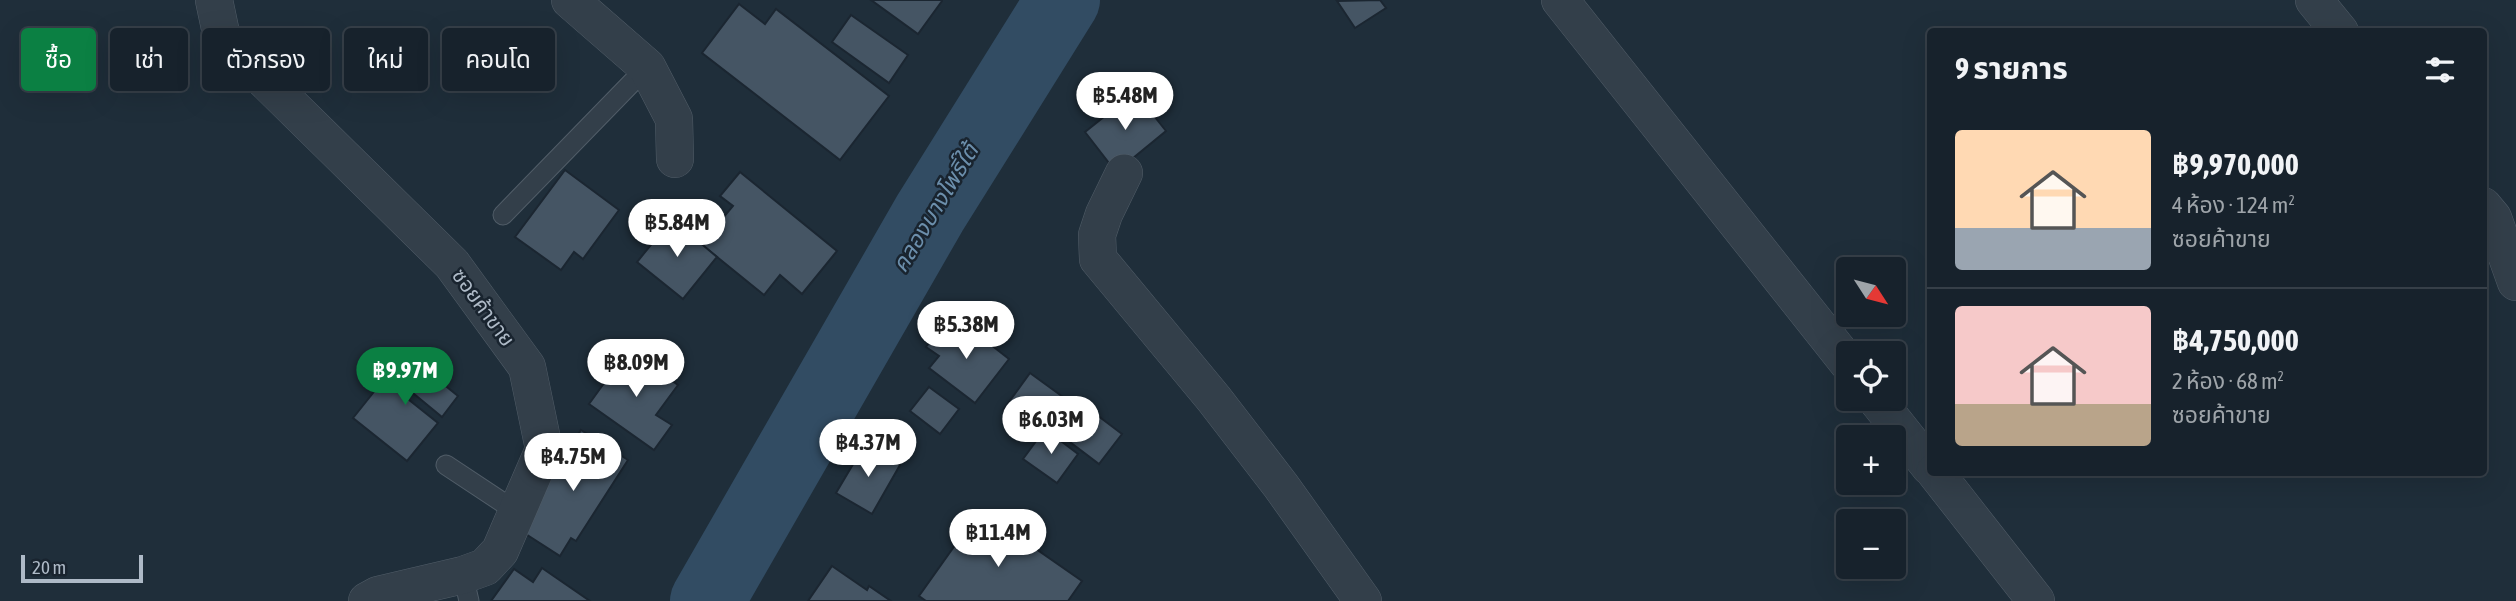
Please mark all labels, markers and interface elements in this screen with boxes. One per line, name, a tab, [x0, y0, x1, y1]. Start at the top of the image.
chip: ซื้อ	[21, 28, 96, 91]
chip: เช่า	[110, 28, 188, 91]
chip: ตัวกรอง	[202, 28, 330, 91]
chip: ใหม่	[344, 28, 428, 91]
chip: คอนโด	[442, 28, 555, 91]
text: 9 รายการ	[1955, 51, 2068, 85]
icon: filters	[2421, 51, 2459, 89]
pin: ฿5.48M	[1068, 72, 1182, 132]
text: ฿5.48M	[1092, 82, 1158, 108]
water label: คลองบางโพธิ์ใต้	[886, 137, 985, 277]
text: ฿9,970,000	[2172, 147, 2299, 181]
icon: home	[2011, 158, 2095, 242]
text: 4 ห้อง · 124 m²	[2172, 192, 2295, 218]
pin: ฿5.84M	[620, 200, 734, 259]
text: ฿5.84M	[644, 209, 710, 235]
text: ซอยค้าขาย	[2172, 226, 2271, 252]
north arrow	[1836, 257, 1906, 327]
map controls	[1836, 257, 1906, 579]
street label: ซอยค้าขาย	[448, 263, 520, 351]
pin: ฿5.38M	[909, 302, 1023, 361]
text: ฿5.38M	[933, 311, 999, 337]
text: ฿4,750,000	[2172, 323, 2299, 357]
icon: home	[2011, 334, 2095, 418]
pin: ฿8.09M	[579, 340, 693, 399]
button: locate	[1836, 341, 1906, 411]
pin: ฿9.97M	[348, 348, 462, 407]
text: ฿8.09M	[603, 349, 669, 375]
text: ฿9.97M	[372, 357, 438, 383]
text: 2 ห้อง · 68 m²	[2172, 368, 2284, 394]
pin: ฿6.03M	[994, 396, 1108, 456]
text: ซอยค้าขาย	[2172, 402, 2271, 428]
text: ฿6.03M	[1018, 406, 1084, 432]
pin: ฿4.37M	[811, 420, 925, 479]
button: +	[1836, 425, 1906, 495]
text: ฿4.37M	[835, 429, 901, 455]
pin: ฿4.75M	[516, 434, 630, 493]
text: ฿4.75M	[540, 443, 606, 469]
button: −	[1836, 509, 1906, 579]
pin: ฿11.4M	[941, 510, 1055, 569]
text: ฿11.4M	[965, 519, 1031, 545]
scale bar	[21, 552, 144, 584]
text: 20 m	[32, 556, 66, 578]

